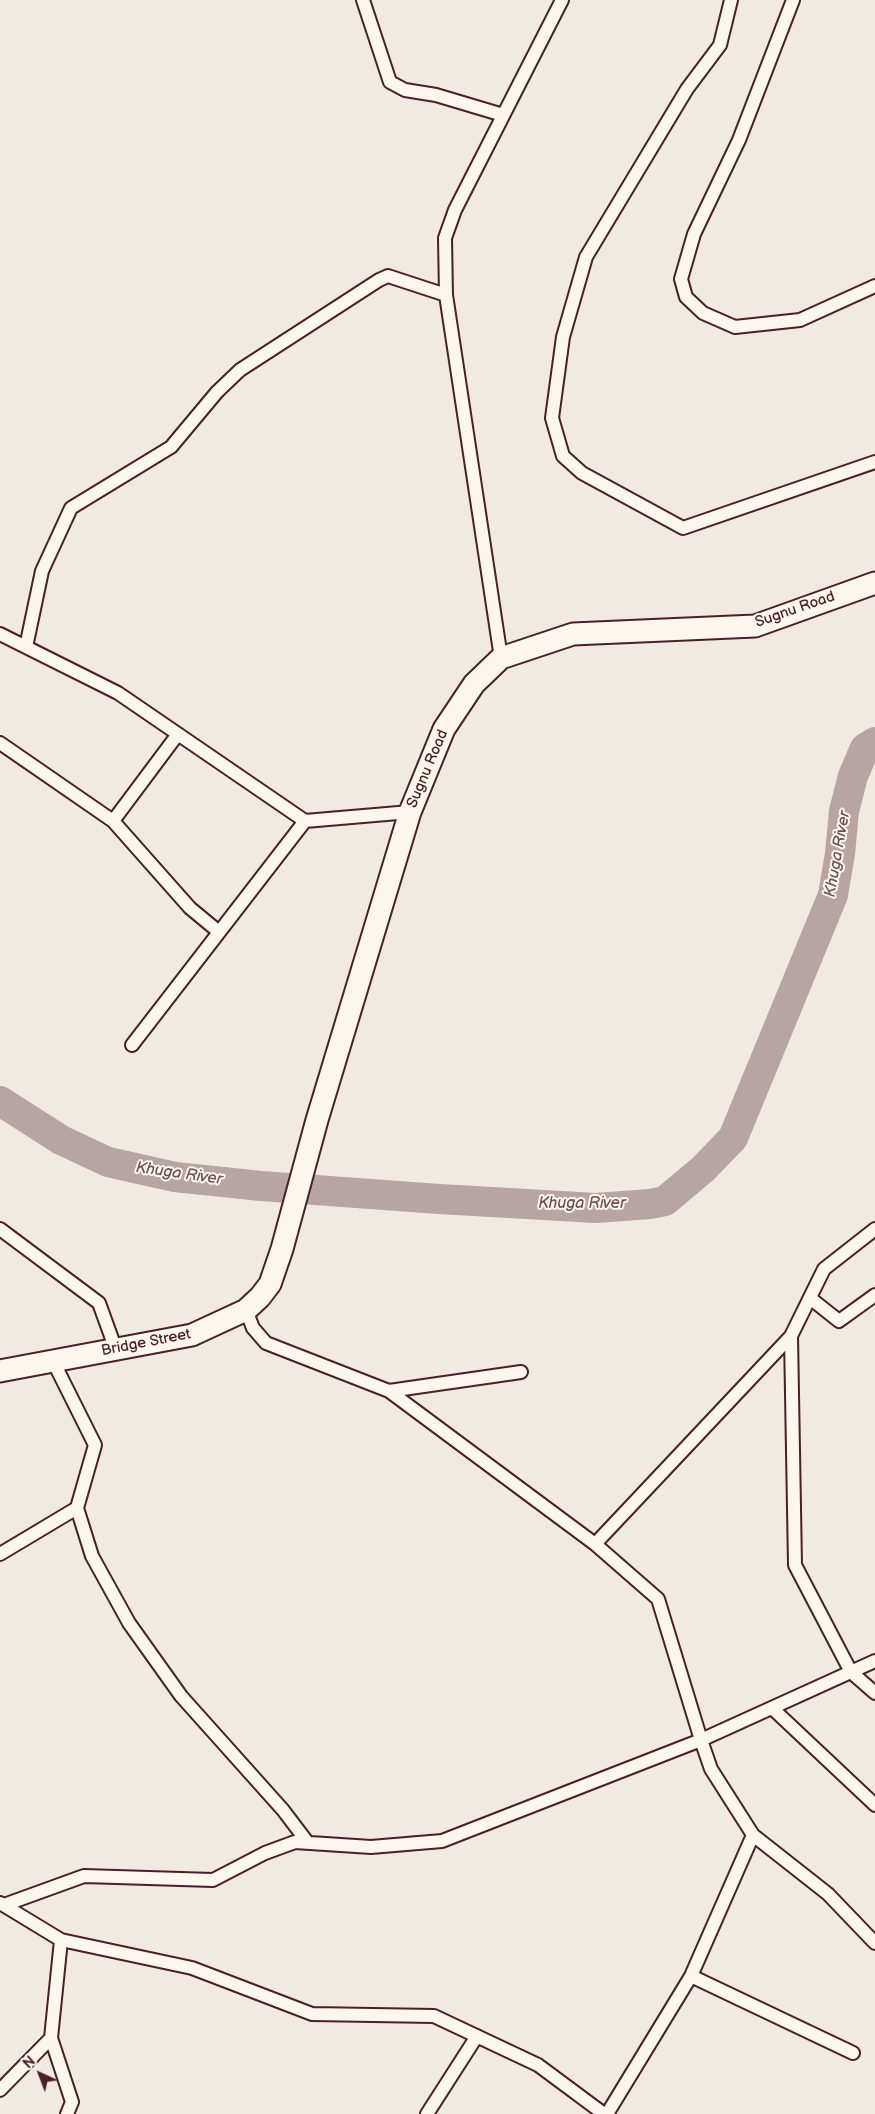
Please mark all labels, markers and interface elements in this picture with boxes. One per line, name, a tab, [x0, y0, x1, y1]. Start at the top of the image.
street label: Sugnu Road	[753, 588, 837, 632]
street label: Sugnu Road	[403, 727, 453, 811]
water label: Khuga River	[821, 809, 855, 899]
water label: Khuga River	[134, 1158, 224, 1190]
water label: Khuga River	[538, 1194, 626, 1214]
street label: Bridge Street	[100, 1326, 192, 1360]
north arrow	[15, 2049, 65, 2099]
text: N	[20, 2053, 39, 2072]

